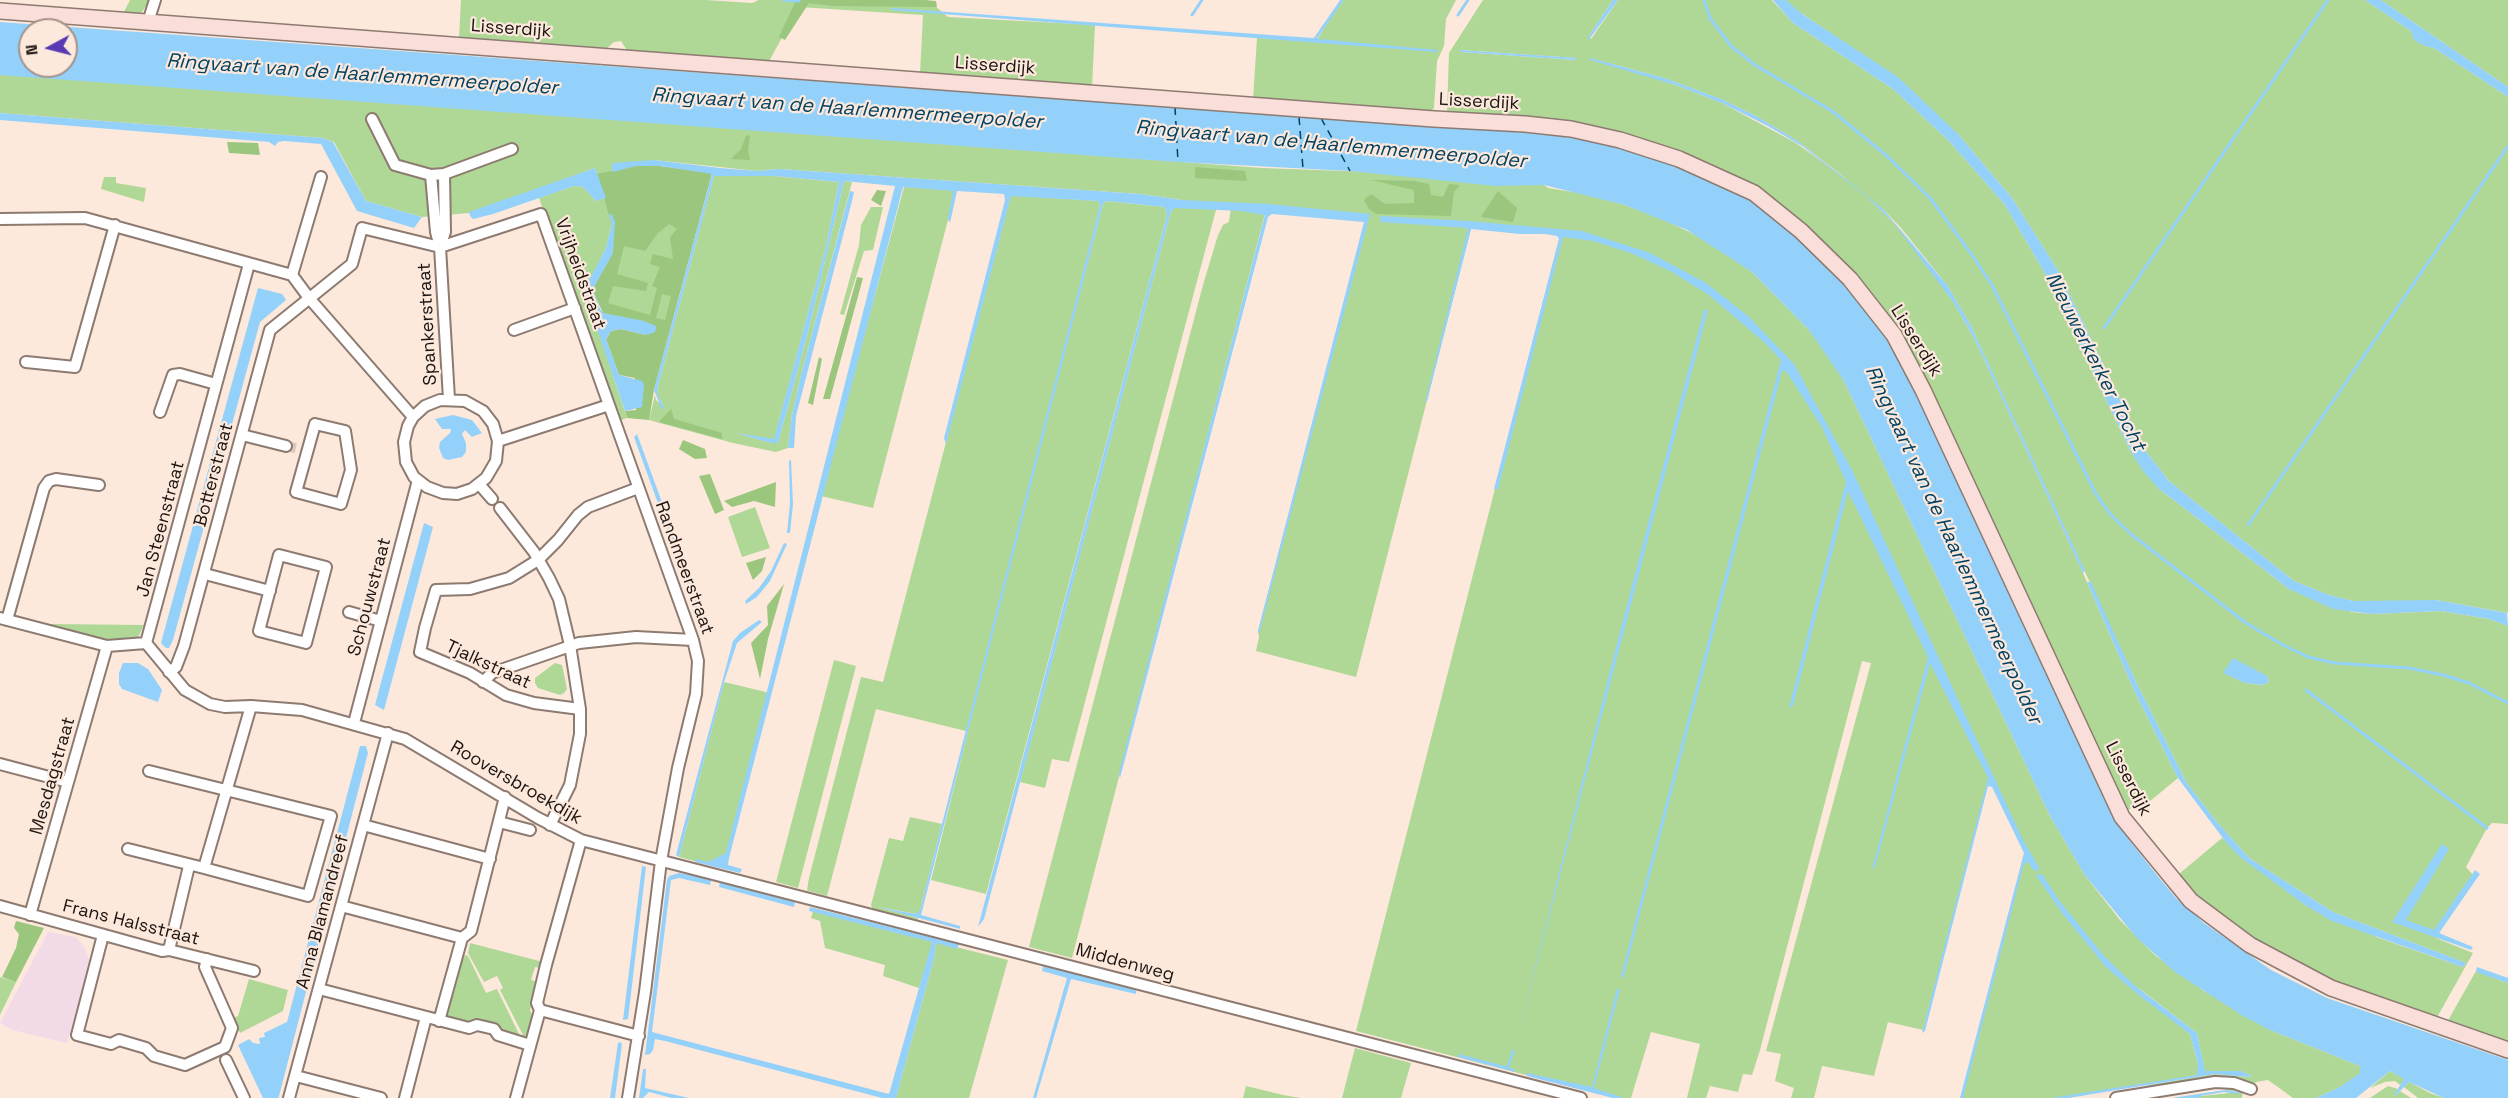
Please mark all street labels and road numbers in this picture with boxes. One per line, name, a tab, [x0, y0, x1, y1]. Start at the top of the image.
street label: Lisserdijk	[470, 15, 552, 43]
street label: Lisserdijk	[954, 52, 1036, 80]
street label: Lisserdijk	[1438, 89, 1520, 115]
street label: Vrijheidstraat	[550, 215, 610, 333]
street label: Spankerstraat	[414, 262, 442, 386]
street label: Lisserdijk	[1886, 301, 1946, 381]
street label: Botterstraat	[190, 421, 238, 529]
street label: Jan Steenstraat	[132, 459, 190, 599]
street label: Randmeerstraat	[650, 498, 718, 638]
street label: Schouwstraat	[344, 535, 396, 659]
street label: Tjalkstraat	[442, 636, 534, 694]
street label: Mesdagstraat	[26, 715, 80, 837]
street label: Rooversbroekdijk	[446, 737, 586, 829]
street label: Lisserdijk	[2100, 738, 2156, 820]
street label: Anna Blamandreef	[292, 832, 354, 992]
street label: Frans Halsstraat	[60, 896, 202, 950]
street label: Middenweg	[1073, 939, 1177, 987]

